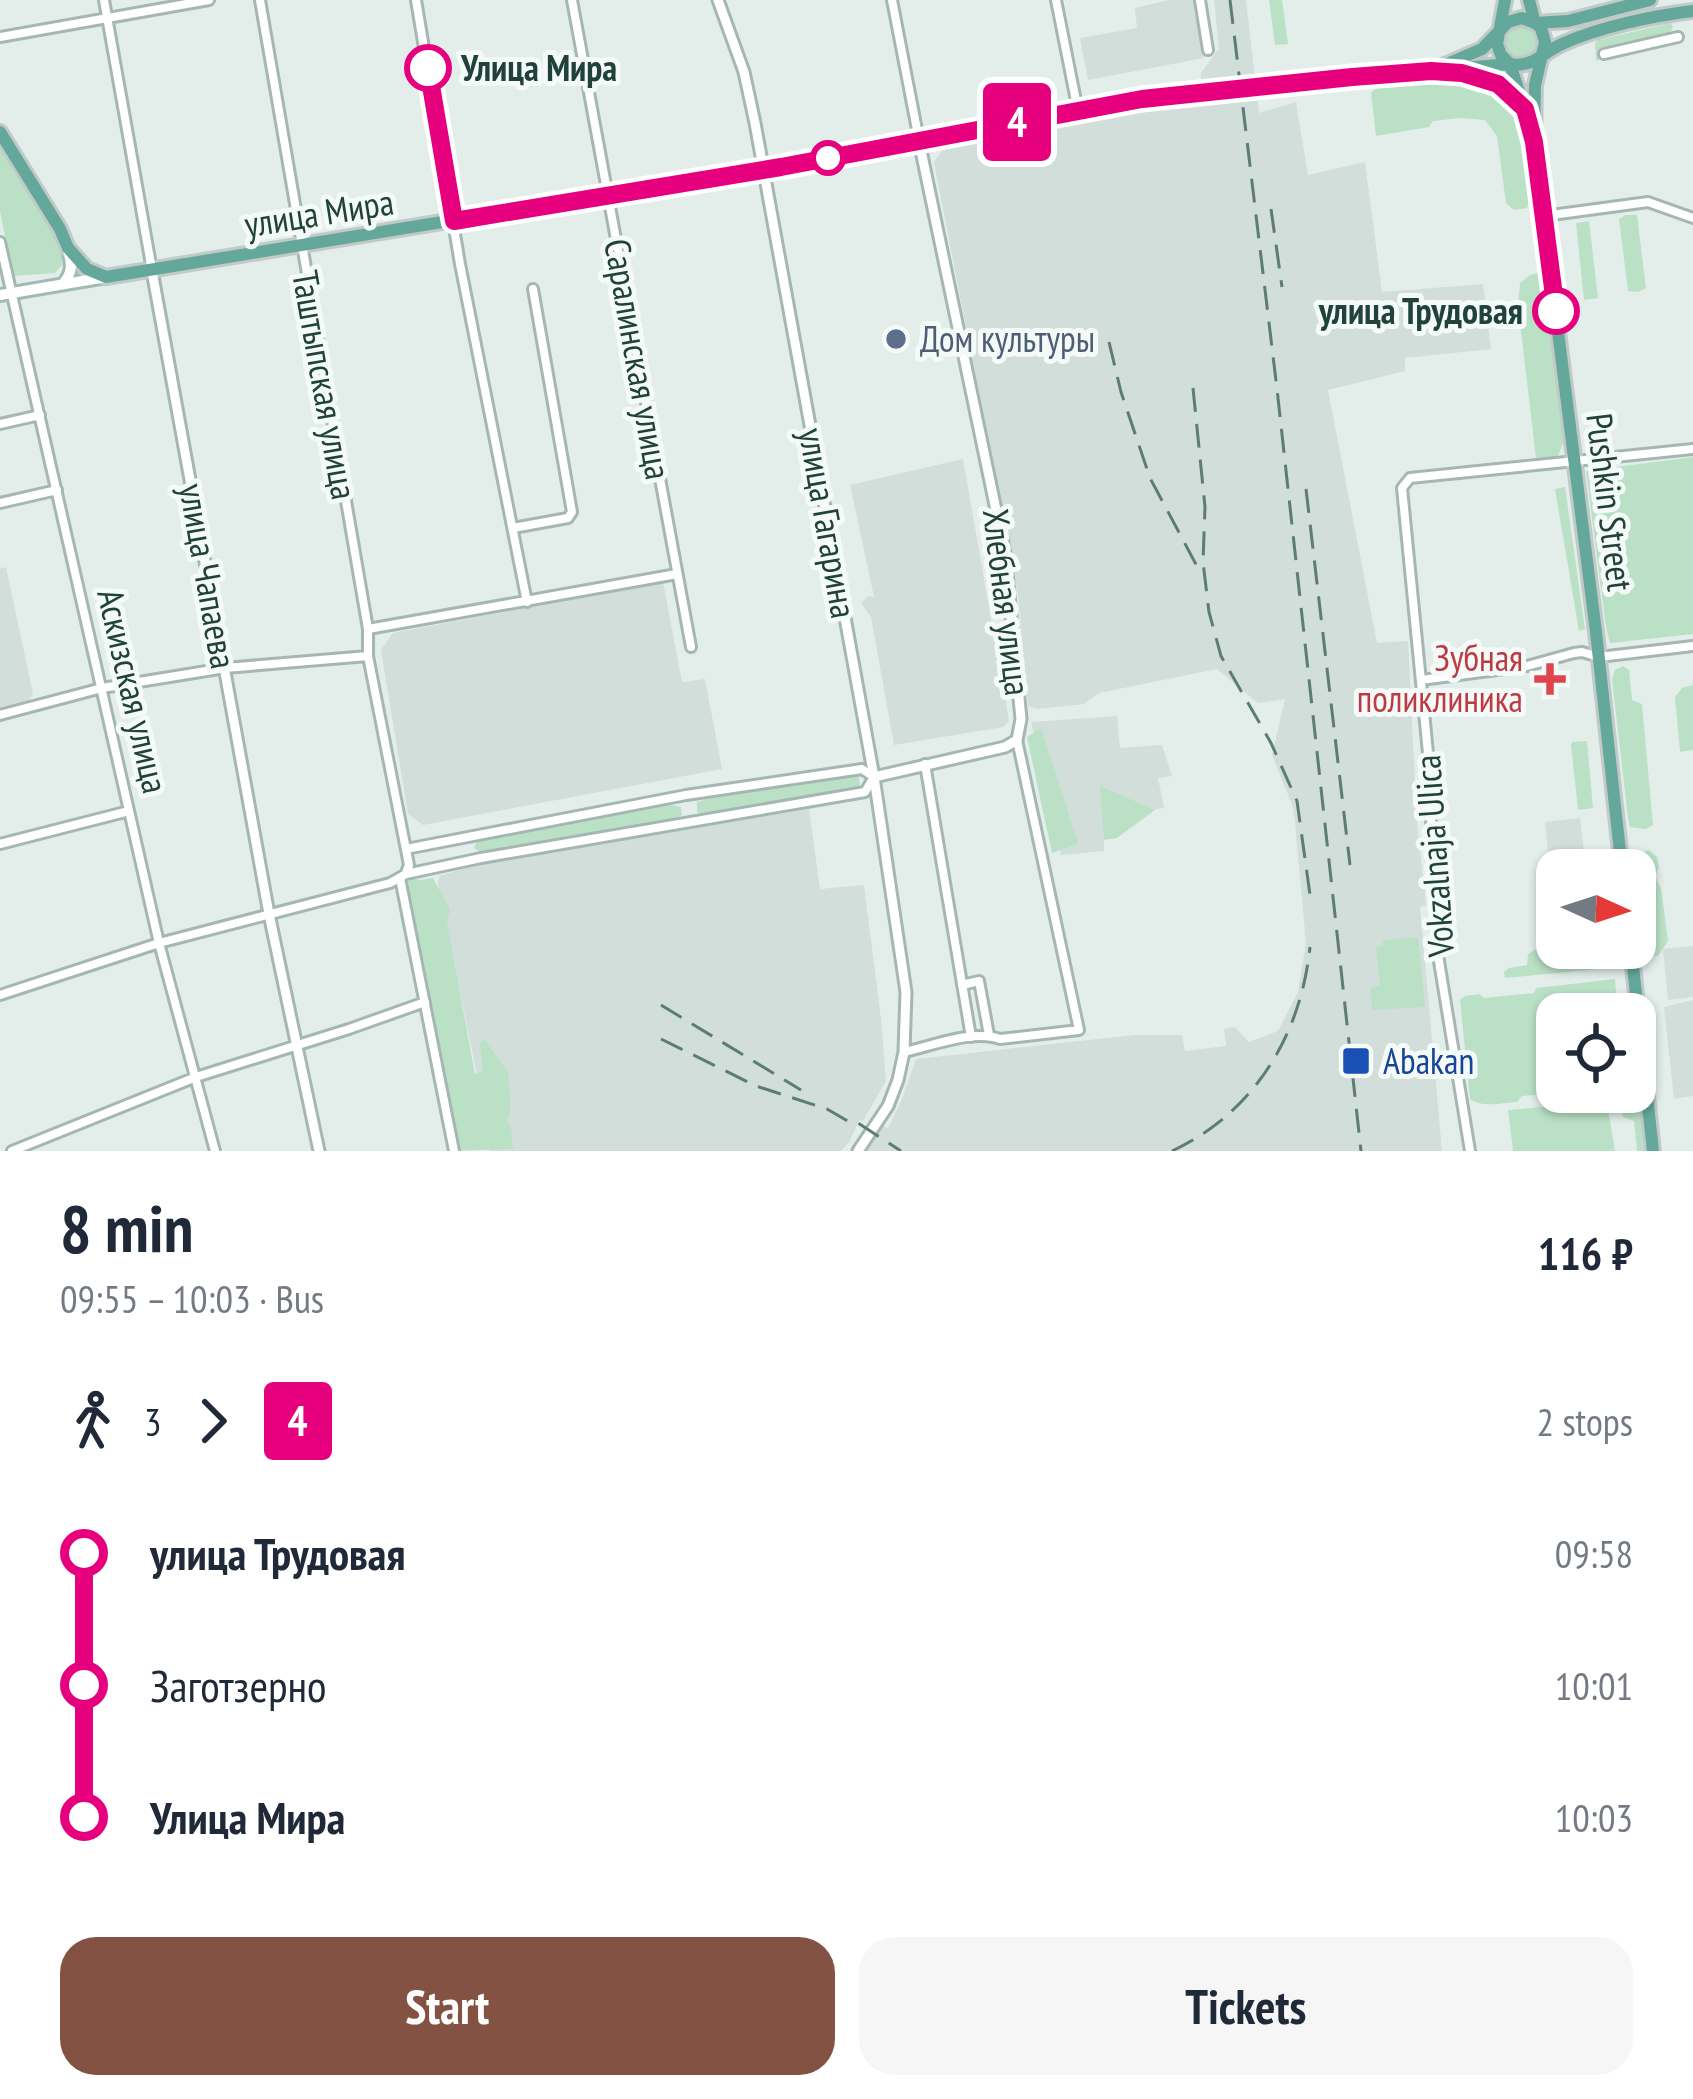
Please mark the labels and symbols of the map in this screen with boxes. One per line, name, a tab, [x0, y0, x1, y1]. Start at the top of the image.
place label: Улица Мира	[460, 44, 617, 91]
marker: Улица Мира	[406, 46, 450, 90]
line badge: 4	[978, 83, 1056, 161]
unlabelled marker	[812, 142, 844, 174]
street label: улица Мира	[241, 178, 397, 247]
street label: Саралинская улица	[594, 235, 683, 483]
street label: Таштыпская улица	[282, 267, 369, 503]
place label: улица Трудовая	[1318, 287, 1523, 334]
marker: улица Трудовая	[1534, 289, 1578, 333]
place label: Дом культуры	[920, 315, 1095, 362]
marker: Дом культуры	[883, 326, 909, 352]
street label: Pushkin Street	[1576, 410, 1645, 594]
street label: улица Гагарина	[789, 424, 868, 622]
street label: улица Чапаева	[169, 480, 248, 672]
street label: Хлебная улица	[973, 506, 1042, 698]
street label: Аскизская улица	[87, 584, 180, 798]
place label: Зубная поликлиника	[1357, 634, 1523, 722]
marker: Зубная поликлиника	[1534, 663, 1566, 695]
street label: Vokzalnaja Ulica	[1403, 753, 1464, 960]
north arrow	[1536, 849, 1656, 969]
place label: Abakan	[1383, 1037, 1474, 1084]
marker: Abakan	[1340, 1045, 1372, 1077]

